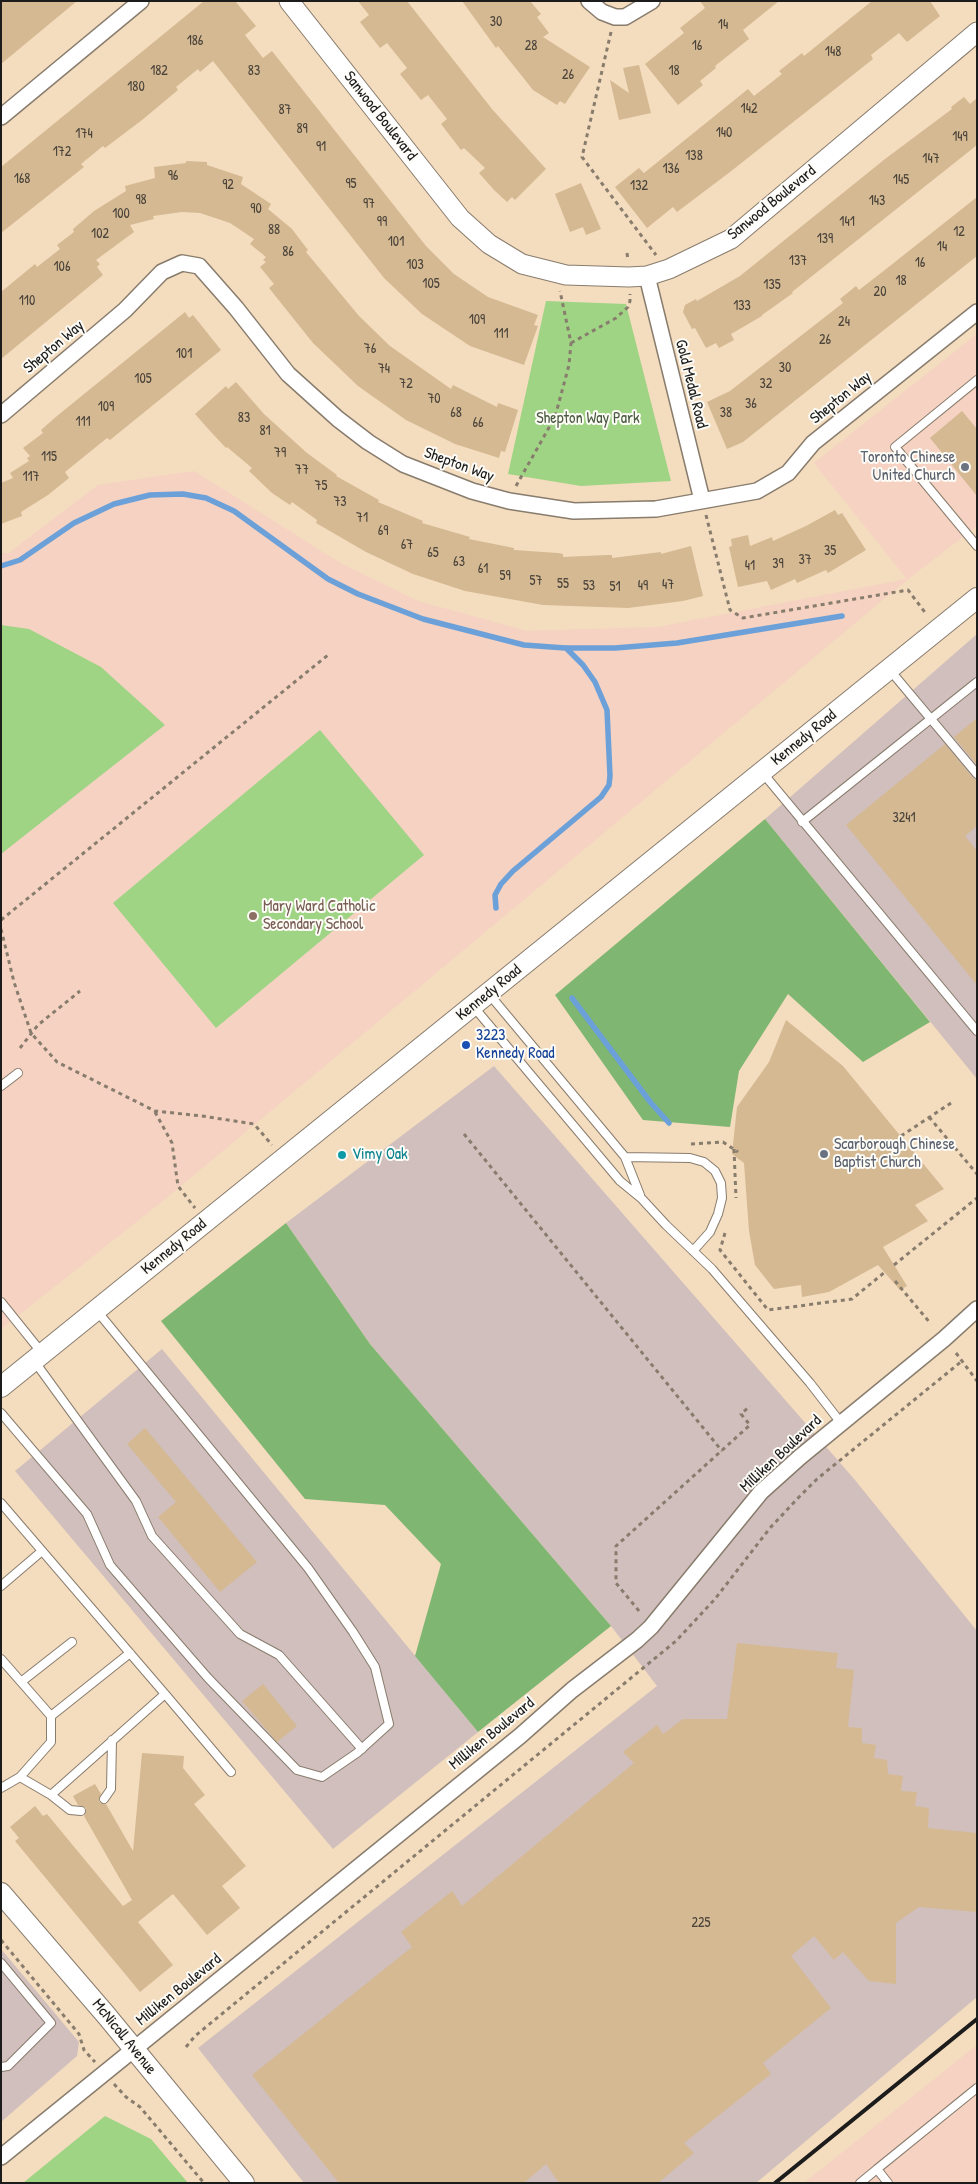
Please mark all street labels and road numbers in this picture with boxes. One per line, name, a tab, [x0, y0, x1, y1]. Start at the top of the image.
street label: Sanwood Boulevard	[339, 68, 421, 164]
street label: Sanwood Boulevard	[724, 162, 820, 244]
street label: Shepton Way	[20, 316, 88, 378]
street label: Gold Medal Road	[671, 338, 711, 430]
street label: Shepton Way	[807, 368, 875, 428]
street label: Shepton Way	[421, 443, 497, 487]
street label: Kennedy Road	[767, 706, 841, 770]
street label: Kennedy Road	[452, 961, 526, 1025]
street label: Kennedy Road	[137, 1215, 211, 1279]
street label: Milliken Boulevard	[736, 1411, 826, 1497]
street label: Milliken Boulevard	[445, 1694, 539, 1774]
street label: Milliken Boulevard	[132, 1950, 226, 2030]
street label: McNicoll Avenue	[88, 1995, 160, 2079]

